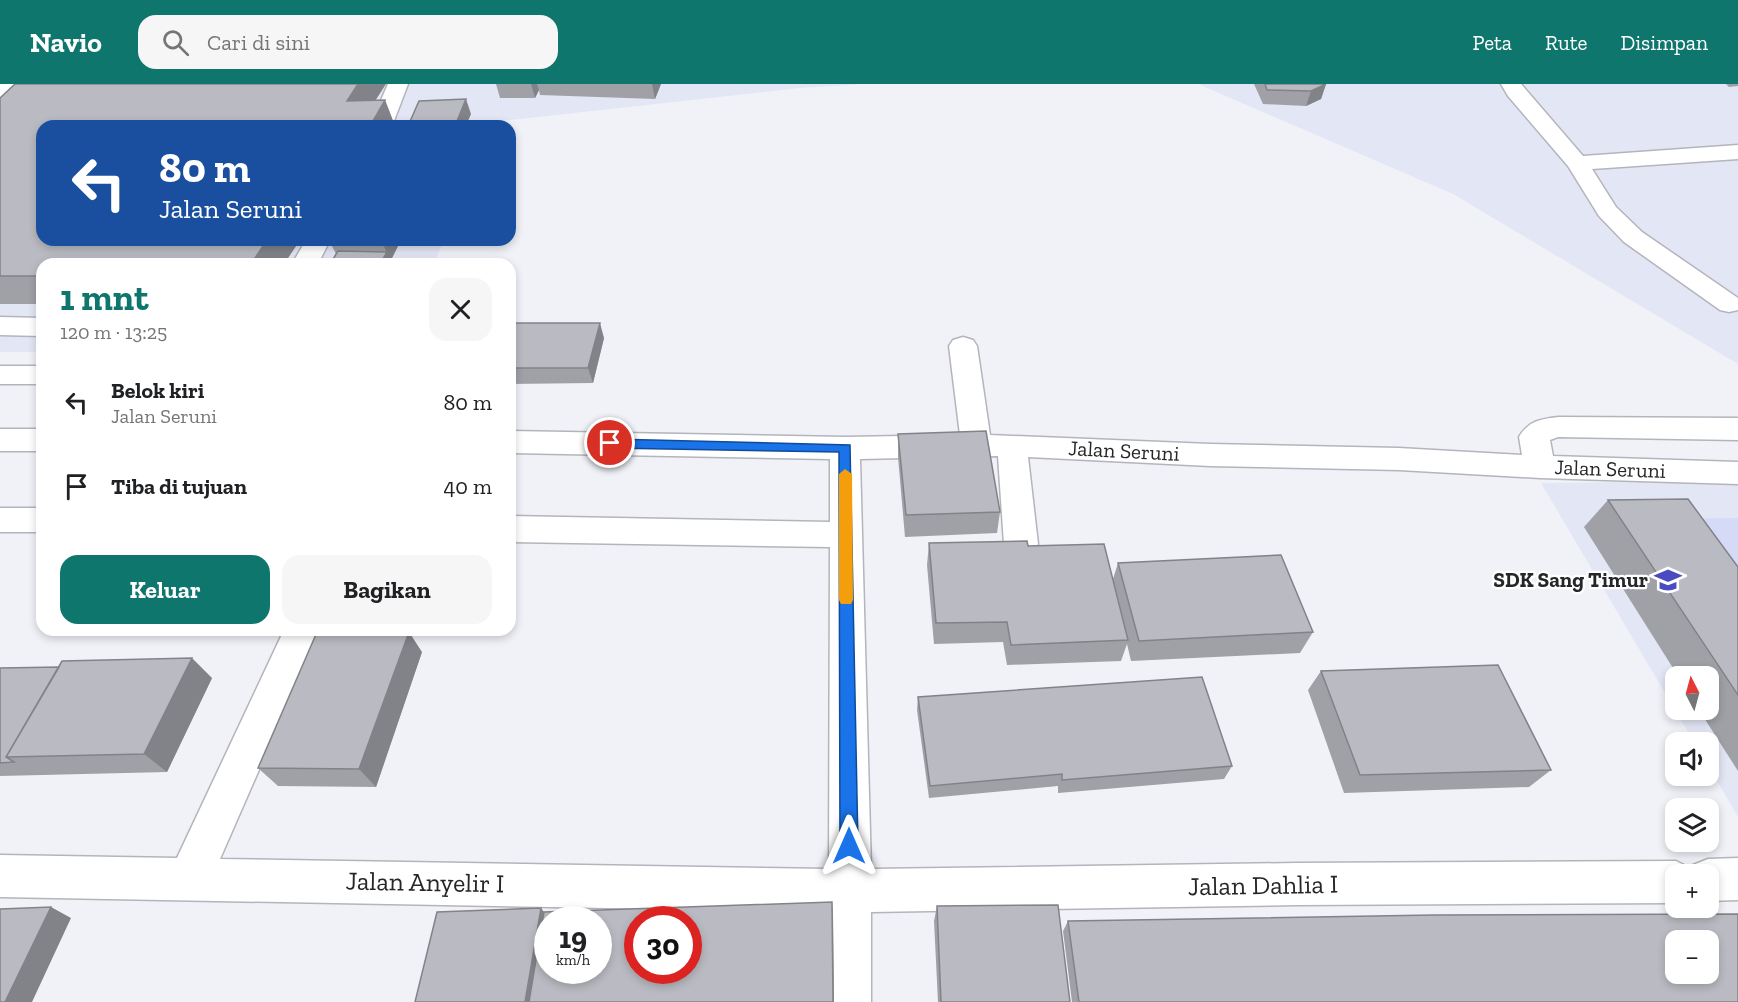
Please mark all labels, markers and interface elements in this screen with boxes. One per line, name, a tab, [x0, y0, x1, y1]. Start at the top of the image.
search box	[138, 15, 558, 69]
text: Navio	[30, 26, 102, 59]
icon: search	[159, 26, 192, 59]
text: Cari di sini	[207, 29, 310, 56]
text: Peta	[1473, 30, 1512, 55]
text: Rute	[1545, 30, 1587, 55]
text: Disimpan	[1620, 30, 1708, 55]
text: 80 m	[159, 142, 250, 193]
icon: left	[60, 144, 138, 222]
text: Jalan Seruni	[159, 193, 302, 225]
text: 1 mnt	[60, 276, 149, 319]
button: close	[429, 278, 492, 341]
text: 120 m · 13:25	[60, 320, 167, 344]
text: Belok kiri	[111, 377, 204, 404]
icon: left	[60, 386, 93, 419]
text: 80 m	[444, 389, 492, 416]
text: Jalan Seruni	[111, 404, 217, 428]
pin	[584, 417, 635, 468]
icon: arrive	[593, 426, 626, 459]
street label: Jalan Seruni	[1068, 435, 1180, 466]
street label: Jalan Seruni	[1554, 454, 1666, 483]
icon: arrive	[60, 470, 93, 503]
text: Tiba di tujuan	[111, 473, 247, 500]
text: 40 m	[443, 473, 492, 500]
button: Keluar	[60, 555, 270, 624]
button: Bagikan	[282, 555, 492, 624]
school or university icon: SDK Sang Timur	[1653, 565, 1683, 595]
place label: SDK Sang Timur	[1493, 567, 1648, 592]
north arrow	[1665, 666, 1719, 720]
map controls	[1665, 666, 1719, 984]
button: sound	[1665, 732, 1719, 786]
button: layers	[1665, 798, 1719, 852]
position arrow	[817, 814, 881, 878]
button: +	[1665, 864, 1719, 918]
street label: Jalan Anyelir I	[345, 865, 505, 899]
street label: Jalan Dahlia I	[1188, 868, 1338, 902]
speed limit sign: 30	[624, 906, 702, 984]
text: 19	[559, 920, 587, 956]
button: −	[1665, 930, 1719, 984]
text: km/h	[556, 951, 590, 969]

